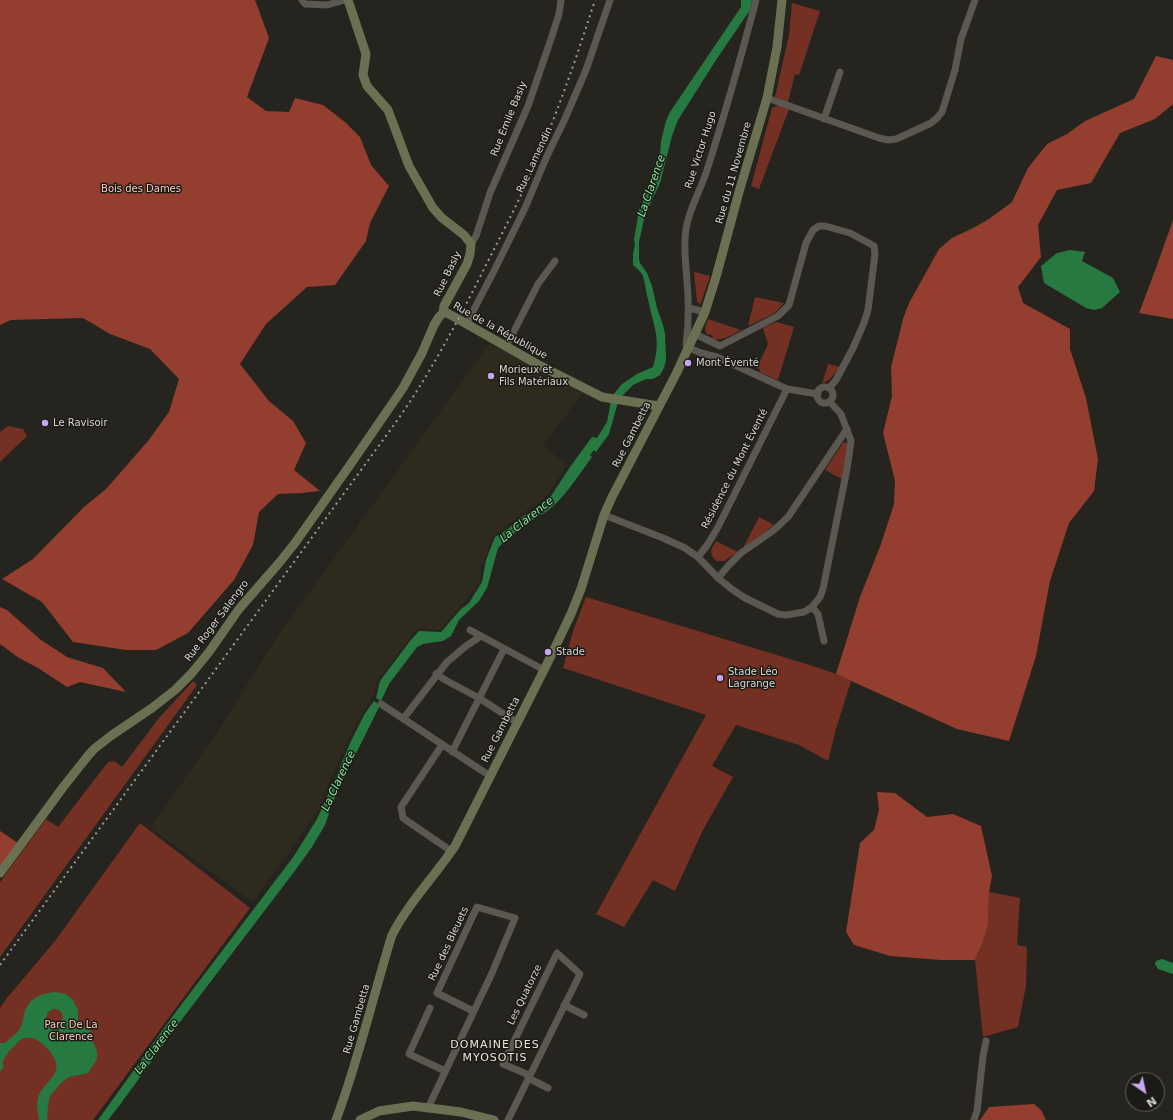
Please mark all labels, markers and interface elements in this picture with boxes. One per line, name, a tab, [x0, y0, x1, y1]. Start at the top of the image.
street label: Rue Émile Basly	[488, 80, 530, 158]
street label: Rue Victor Hugo	[683, 110, 719, 190]
street label: Rue du 11 Novembre	[714, 121, 754, 225]
street label: Rue Lamendin	[514, 125, 556, 195]
water label: La Clarence	[635, 153, 669, 219]
park label: Bois des Dames	[101, 183, 181, 195]
street label: Rue Basly	[432, 249, 464, 299]
street label: Rue de la République	[451, 300, 549, 362]
place label: Mont Éventé	[696, 357, 759, 369]
marker: Mont Éventé	[683, 358, 693, 368]
place label: Morieux et Fils Matériaux	[499, 364, 568, 388]
marker: Morieux et Fils Matériaux	[486, 371, 496, 381]
street label: Rue Gambetta	[610, 400, 654, 470]
street label: Résidence du Mont Éventé	[699, 407, 771, 531]
place label: Le Ravisoir	[53, 417, 107, 429]
marker: Le Ravisoir	[40, 418, 50, 428]
water label: La Clarence	[498, 494, 556, 546]
street label: Rue Roger Salengro	[183, 578, 251, 664]
place label: Stade	[556, 646, 585, 658]
marker: Stade	[543, 647, 553, 657]
place label: Stade Léo Lagrange	[728, 666, 778, 690]
marker: Stade Léo Lagrange	[715, 673, 725, 683]
street label: Rue Gambetta	[479, 695, 523, 765]
water label: La Clarence	[319, 749, 359, 813]
street label: Rue des Bleuets	[427, 905, 471, 983]
street label: Les Quatorze	[505, 963, 545, 1027]
street label: Rue Gambetta	[341, 983, 373, 1055]
water label: La Clarence	[132, 1017, 182, 1077]
park label: Parc De La Clarence	[44, 1019, 98, 1042]
district label: DOMAINE DES MYOSOTIS	[450, 1038, 540, 1064]
north arrow	[1125, 1072, 1165, 1112]
text: N	[1144, 1094, 1159, 1110]

